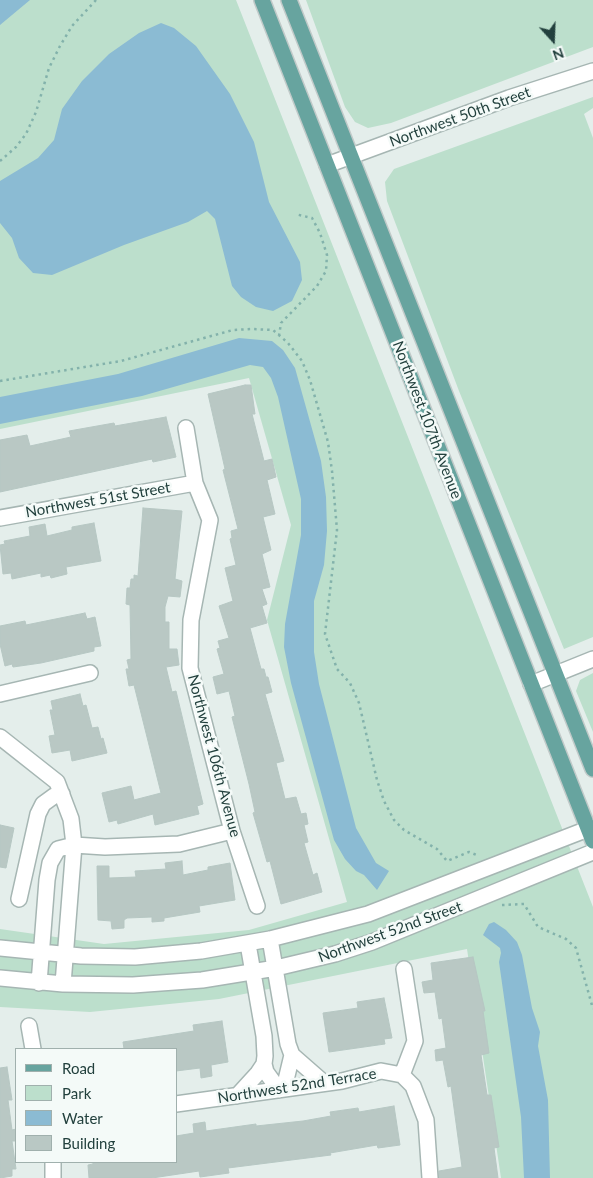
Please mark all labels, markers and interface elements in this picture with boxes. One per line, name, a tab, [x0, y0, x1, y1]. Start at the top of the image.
north arrow	[528, 15, 578, 65]
text: N	[550, 45, 566, 64]
street label: Northwest 50th Street	[387, 83, 533, 151]
street label: Northwest 107th Avenue	[389, 339, 465, 501]
street label: Northwest 51st Street	[24, 478, 172, 522]
street label: Northwest 106th Avenue	[184, 673, 244, 839]
street label: Northwest 52nd Street	[316, 898, 464, 966]
legend	[15, 1048, 178, 1163]
text: Road	[62, 1059, 95, 1077]
street label: Northwest 52nd Terrace	[216, 1065, 378, 1107]
text: Park	[62, 1084, 91, 1102]
text: Water	[62, 1109, 103, 1127]
text: Building	[62, 1134, 115, 1152]

